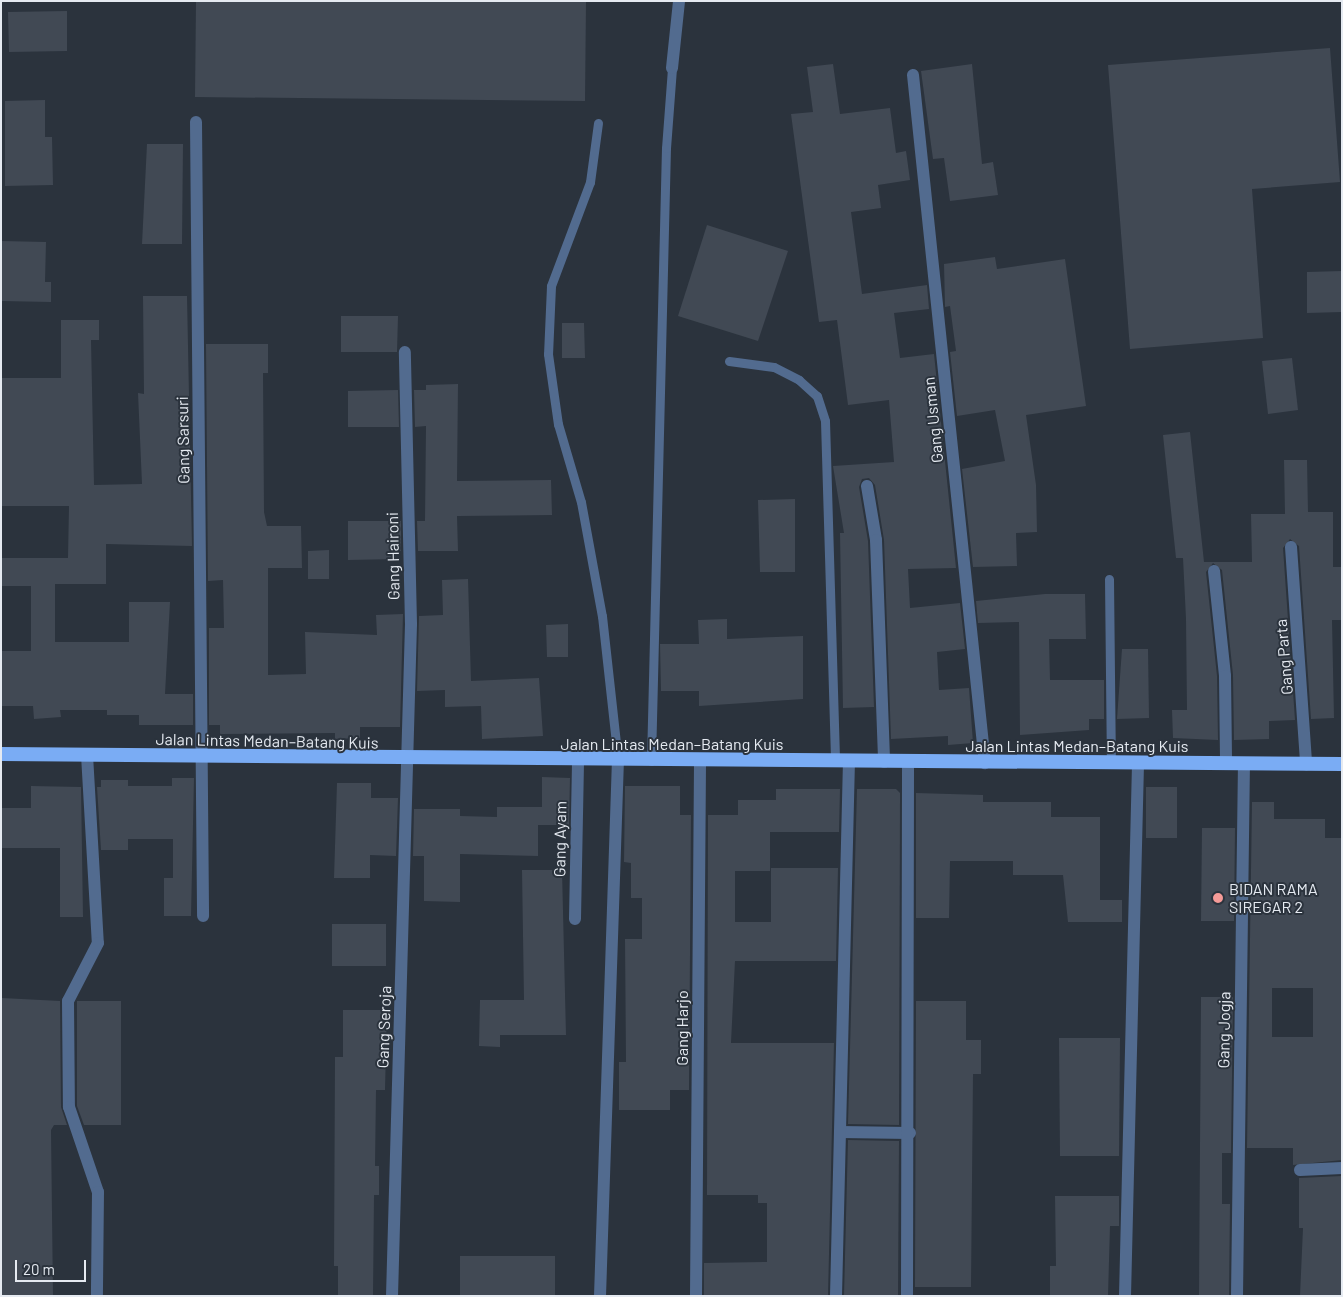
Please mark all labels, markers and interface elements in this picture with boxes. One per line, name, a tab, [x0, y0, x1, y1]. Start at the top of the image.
street label: Gang Usman	[919, 376, 947, 464]
street label: Gang Sarsuri	[173, 396, 193, 484]
street label: Gang Haironi	[383, 512, 403, 600]
street label: Gang Parta	[1271, 618, 1297, 696]
street label: Jalan Lintas Medan–Batang Kuis	[155, 729, 379, 753]
street label: Jalan Lintas Medan–Batang Kuis	[560, 734, 784, 754]
street label: Jalan Lintas Medan–Batang Kuis	[965, 736, 1189, 756]
street label: Gang Ayam	[550, 801, 570, 877]
place label: BIDAN RAMA SIREGAR 2	[1229, 879, 1318, 917]
marker: BIDAN RAMA SIREGAR 2	[1211, 891, 1225, 905]
street label: Gang Seroja	[373, 985, 395, 1069]
street label: Gang Harjo	[672, 990, 692, 1066]
street label: Gang Jogja	[1214, 991, 1234, 1069]
scale bar	[18, 1250, 89, 1282]
text: 20 m	[23, 1260, 55, 1278]

